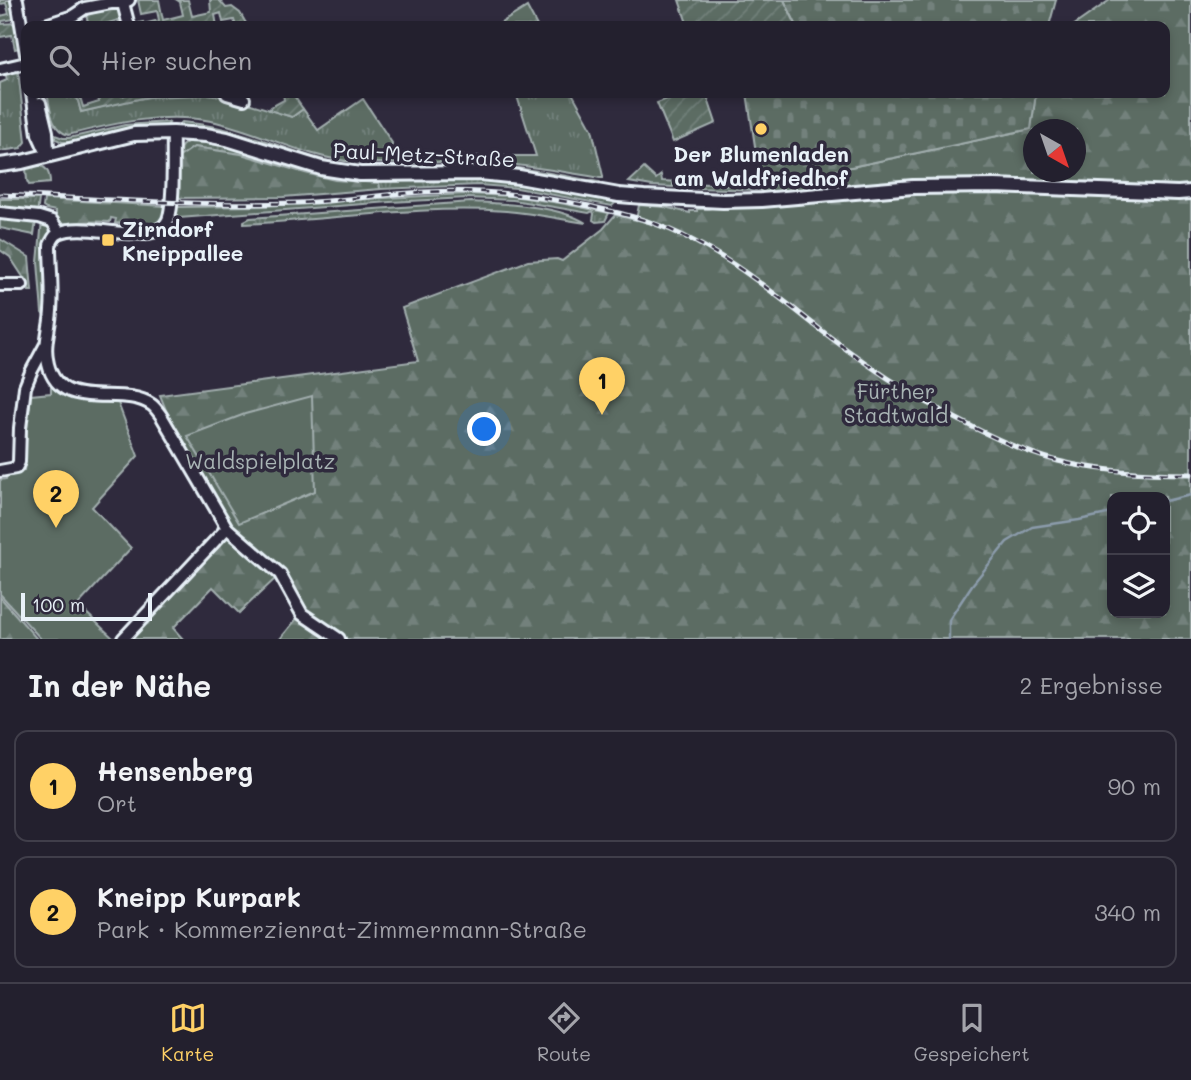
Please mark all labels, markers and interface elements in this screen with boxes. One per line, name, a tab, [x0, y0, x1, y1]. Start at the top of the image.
search box	[21, 21, 1170, 98]
icon: search	[45, 41, 83, 79]
text: Hier suchen	[101, 43, 252, 77]
north arrow	[1023, 119, 1086, 182]
marker: Der Blumenladen am Waldfriedhof	[753, 121, 769, 137]
street label: Paul-Metz-Straße	[332, 136, 516, 172]
place label: Der Blumenladen am Waldfriedhof	[673, 140, 849, 191]
place label: Zirndorf Kneippallee	[122, 215, 243, 266]
marker: Zirndorf Kneippallee	[100, 232, 116, 248]
pin: 1	[579, 357, 625, 415]
park label: Fürther Stadtwald	[844, 377, 948, 428]
your location	[467, 412, 501, 446]
park label: Waldspielplatz	[185, 447, 335, 474]
pin: 2	[33, 470, 79, 528]
map controls	[1107, 492, 1170, 618]
button: locate	[1107, 492, 1170, 555]
button: layers	[1107, 555, 1170, 618]
scale bar	[21, 590, 152, 622]
text: 100 m	[32, 592, 85, 617]
text: In der Nähe	[28, 665, 211, 705]
text: 2 Ergebnisse	[1020, 670, 1163, 700]
text: Hensenberg	[97, 754, 253, 788]
text: 1	[48, 771, 58, 801]
text: 90 m	[1108, 771, 1161, 801]
text: Ort	[97, 788, 137, 818]
text: Kneipp Kurpark	[97, 880, 301, 914]
text: 2	[47, 897, 59, 927]
text: 340 m	[1094, 897, 1161, 927]
text: Park · Kommerzienrat-Zimmermann-Straße	[97, 914, 587, 944]
tab: Karte	[161, 999, 214, 1066]
tab: Route	[537, 999, 591, 1066]
tab: Gespeichert	[914, 999, 1030, 1066]

